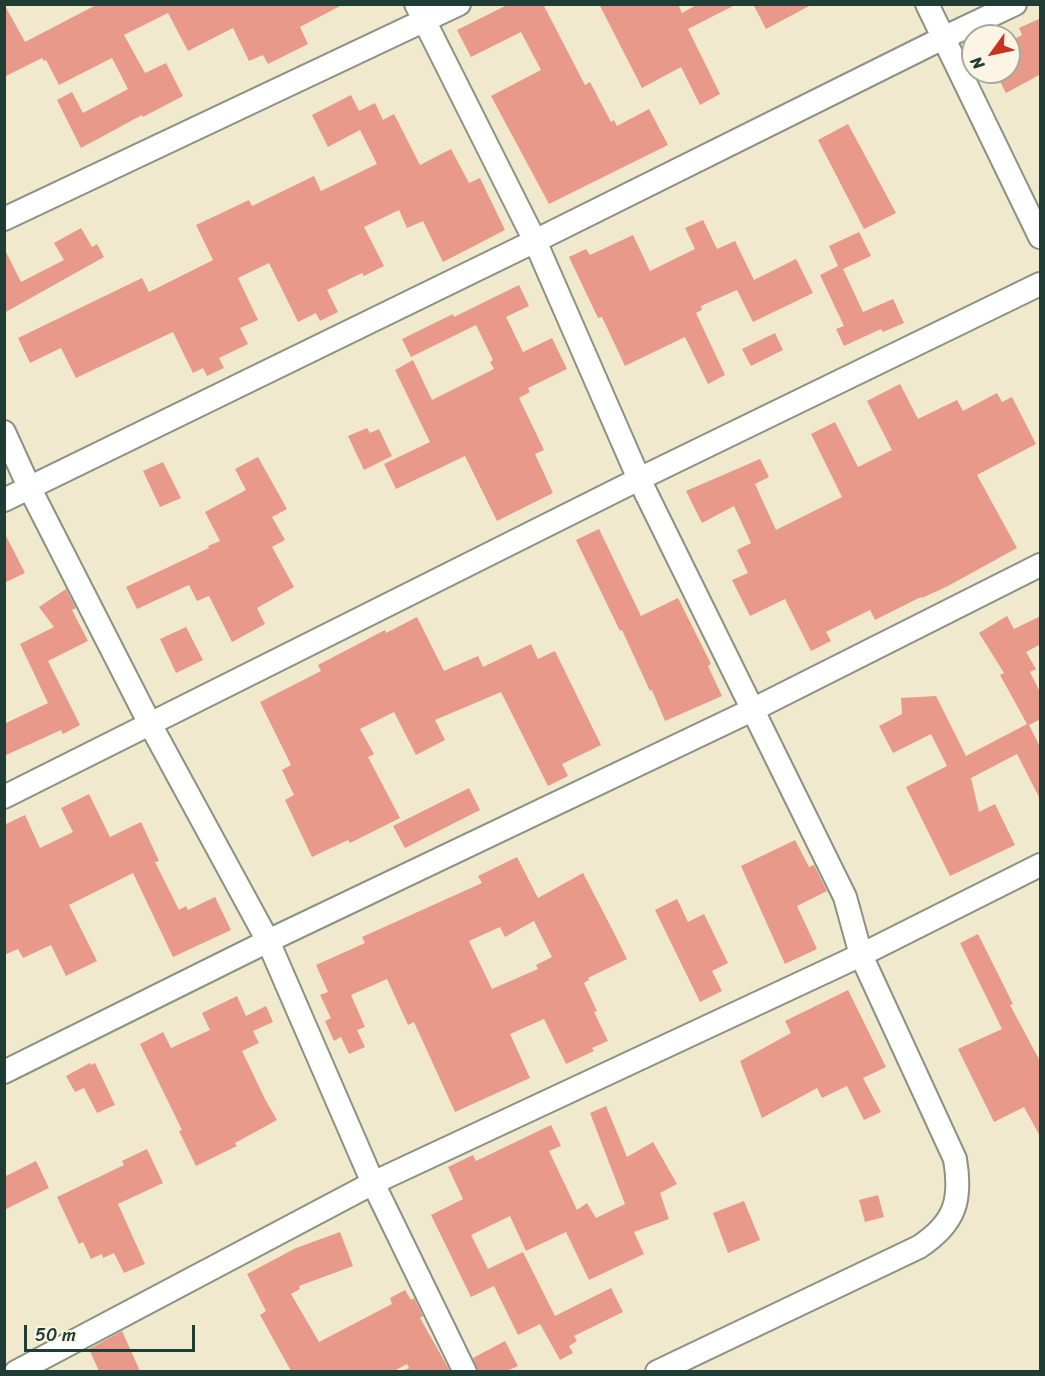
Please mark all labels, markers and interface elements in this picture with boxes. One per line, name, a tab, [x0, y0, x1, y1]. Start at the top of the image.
north arrow	[961, 24, 1021, 84]
text: N	[962, 50, 992, 76]
scale bar	[27, 1313, 198, 1351]
text: 50 m	[35, 1319, 76, 1351]

